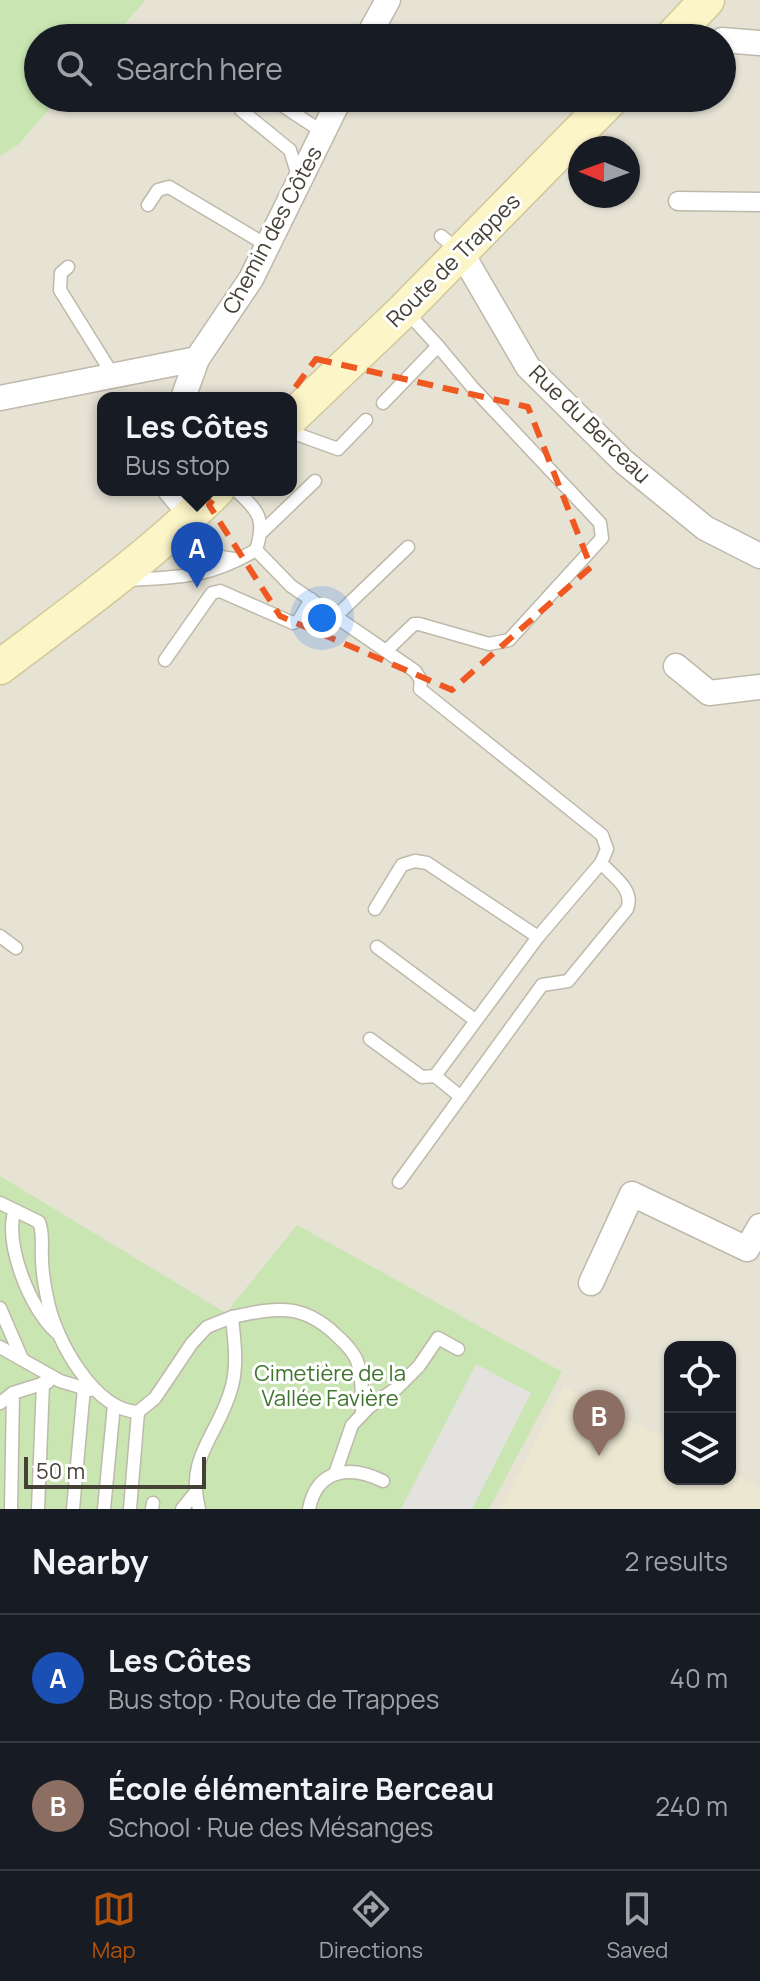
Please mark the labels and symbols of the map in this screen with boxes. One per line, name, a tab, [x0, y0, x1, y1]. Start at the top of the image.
north arrow	[568, 136, 640, 208]
street label: Chemin des Côtes	[215, 141, 329, 319]
street label: Route de Trappes	[379, 186, 527, 334]
street label: Rue du Berceau	[523, 358, 657, 490]
pin: A	[171, 522, 223, 588]
your location	[302, 598, 342, 638]
park label: Cimetière de la Vallée Favière	[254, 1358, 406, 1413]
pin: B	[573, 1390, 625, 1456]
scale bar	[24, 1453, 206, 1489]

